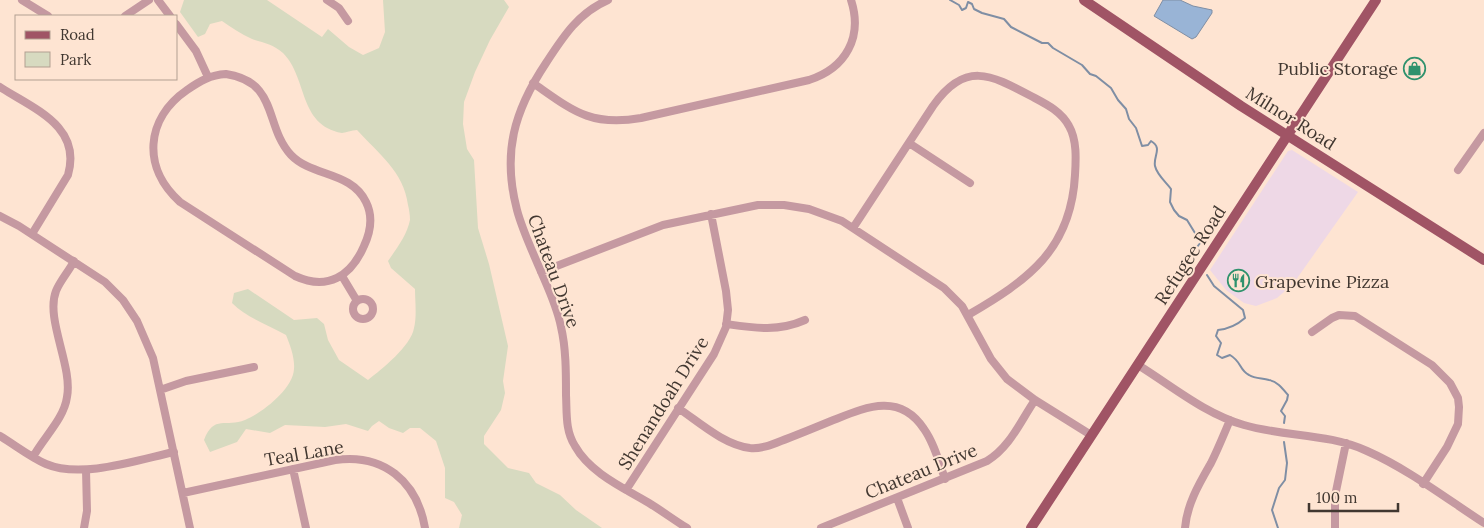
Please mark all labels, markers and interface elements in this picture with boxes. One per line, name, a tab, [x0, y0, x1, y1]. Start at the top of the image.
legend	[15, 15, 178, 80]
text: Road	[60, 25, 95, 44]
text: Park	[60, 50, 91, 69]
shop icon: Public Storage	[1402, 56, 1426, 80]
place label: Public Storage	[1277, 57, 1398, 80]
street label: Milnor Road	[1242, 81, 1341, 155]
street label: Refugee Road	[1149, 201, 1231, 309]
street label: Chateau Drive	[523, 211, 585, 331]
restaurant icon: Grapevine Pizza	[1227, 269, 1251, 293]
place label: Grapevine Pizza	[1255, 270, 1389, 293]
street label: Shenandoah Drive	[613, 332, 713, 474]
street label: Teal Lane	[263, 435, 346, 471]
street label: Chateau Drive	[862, 438, 981, 504]
scale bar	[1309, 480, 1398, 512]
text: 100 m	[1316, 488, 1357, 507]

